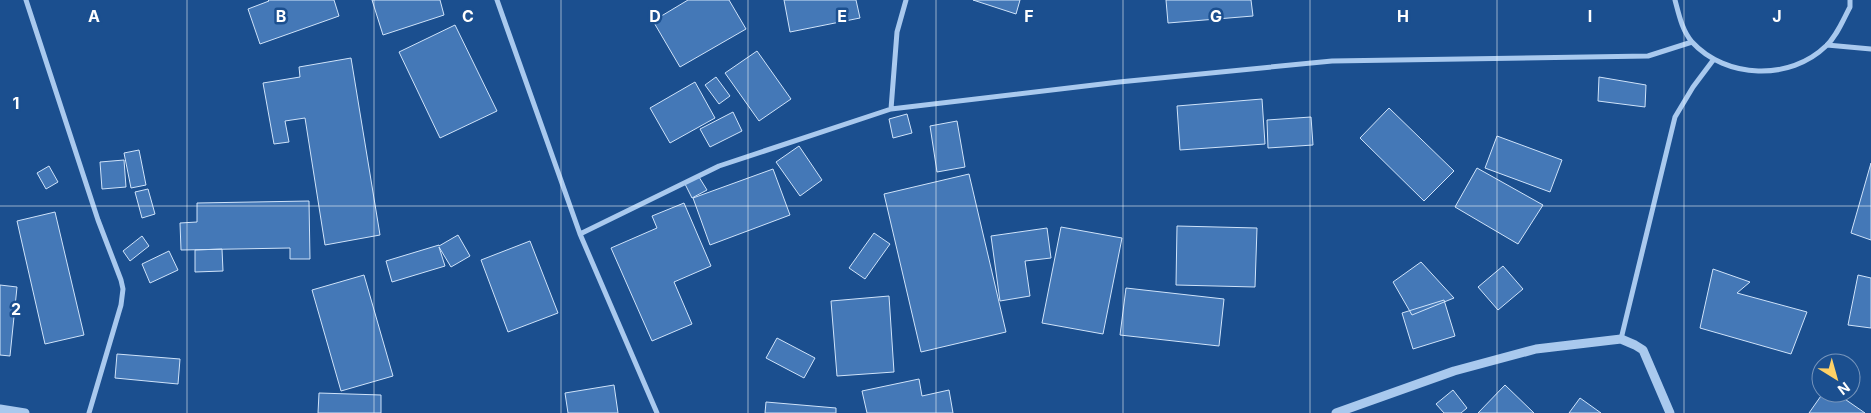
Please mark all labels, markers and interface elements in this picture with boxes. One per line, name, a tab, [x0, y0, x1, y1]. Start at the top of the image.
text: A	[88, 6, 100, 26]
text: B	[276, 6, 286, 26]
text: C	[462, 6, 474, 26]
text: D	[649, 6, 661, 26]
text: E	[837, 6, 847, 26]
text: F	[1024, 6, 1034, 26]
text: G	[1210, 6, 1222, 26]
text: H	[1397, 6, 1409, 26]
text: I	[1588, 6, 1592, 26]
text: J	[1772, 6, 1782, 26]
text: 1	[13, 93, 19, 113]
text: 2	[11, 299, 21, 319]
north arrow	[1811, 353, 1861, 403]
text: N	[1835, 379, 1854, 399]

